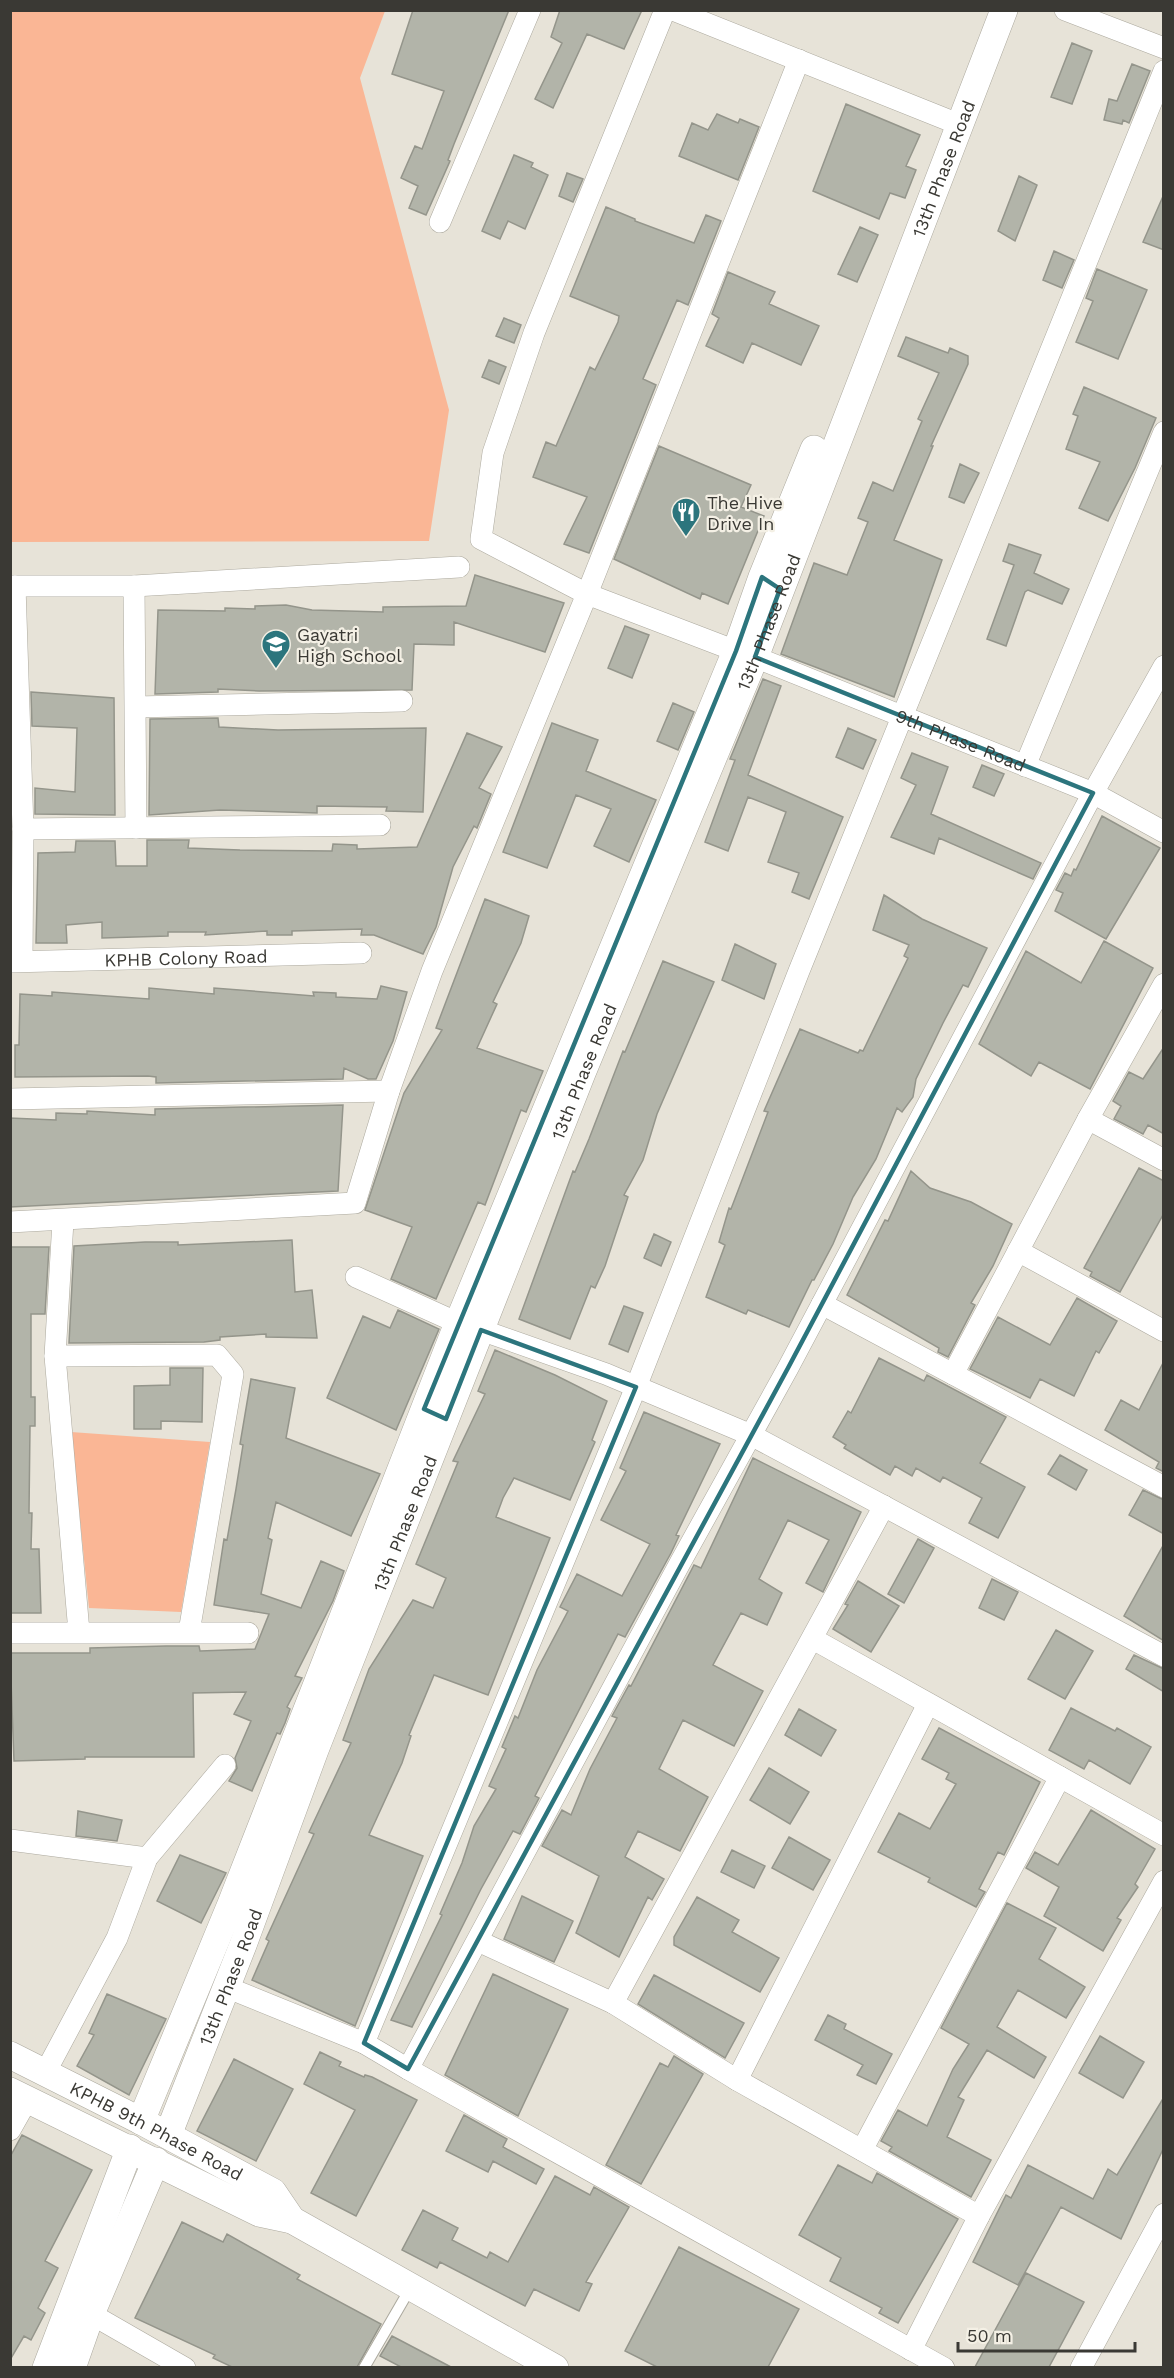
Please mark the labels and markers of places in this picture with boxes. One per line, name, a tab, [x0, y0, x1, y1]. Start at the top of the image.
place label: The Hive Drive In	[707, 492, 783, 534]
restaurant icon: The Hive Drive In	[670, 496, 702, 538]
place label: Gayatri High School	[297, 624, 402, 666]
school or university icon: Gayatri High School	[260, 628, 292, 670]

